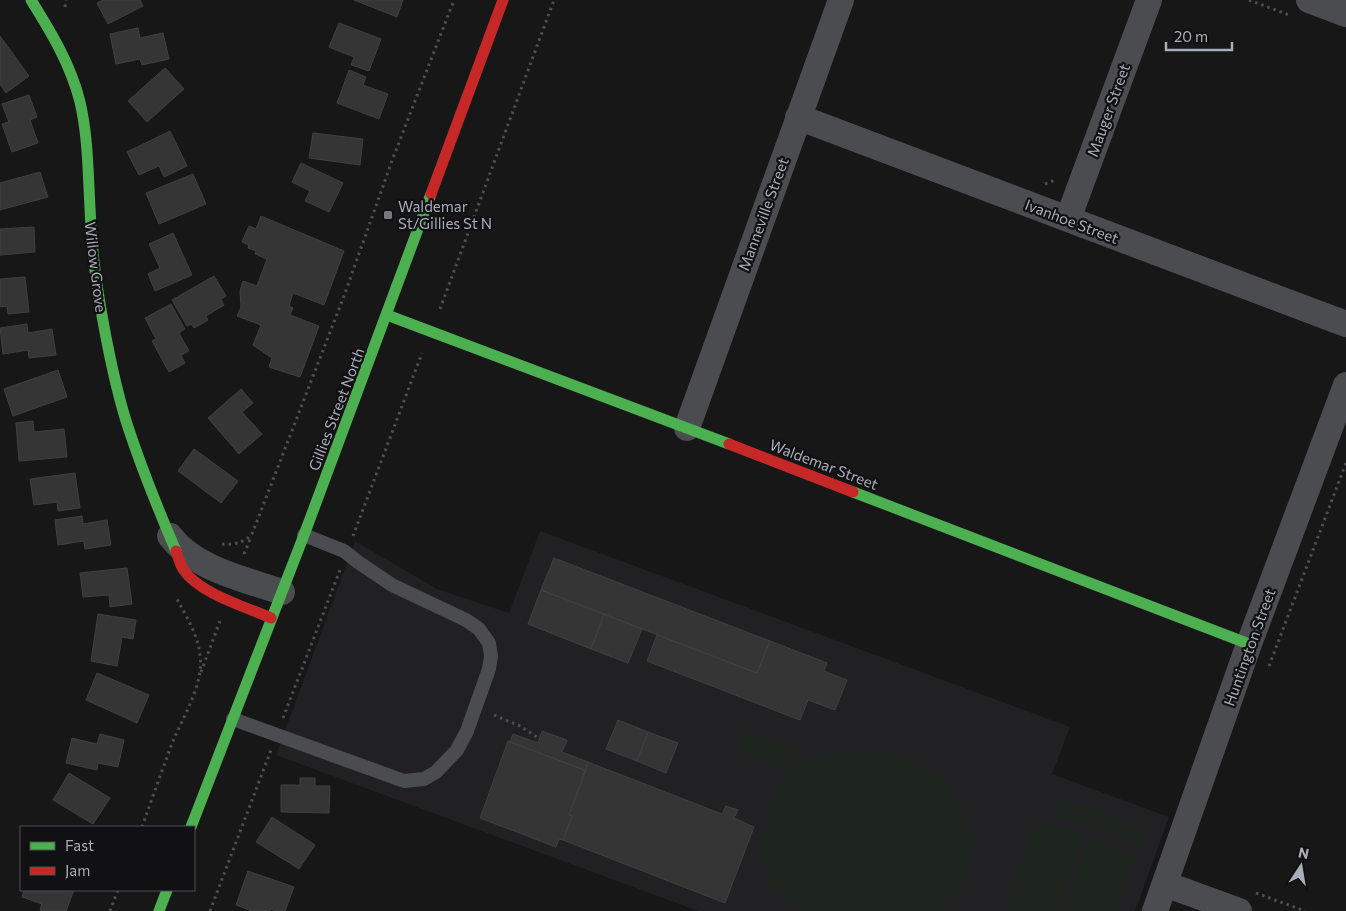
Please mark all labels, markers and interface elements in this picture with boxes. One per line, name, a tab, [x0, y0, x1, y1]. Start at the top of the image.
scale bar	[1166, 20, 1232, 52]
text: 20 m	[1174, 27, 1208, 45]
street label: Mauger Street	[1083, 61, 1133, 159]
street label: Manneville Street	[734, 155, 792, 273]
street label: Ivanhoe Street	[1023, 195, 1121, 247]
place label: Waldemar St/Gillies St N	[398, 197, 492, 232]
marker: Waldemar St/Gillies St N	[382, 209, 394, 221]
street label: Willow Grove	[82, 221, 110, 313]
street label: Gillies Street North	[304, 345, 368, 473]
street label: Waldemar Street	[767, 435, 881, 493]
street label: Huntington Street	[1219, 586, 1279, 708]
legend	[20, 826, 195, 891]
text: Fast	[65, 836, 94, 854]
north arrow	[1276, 841, 1326, 891]
text: N	[1297, 843, 1311, 862]
text: Jam	[65, 861, 90, 879]

